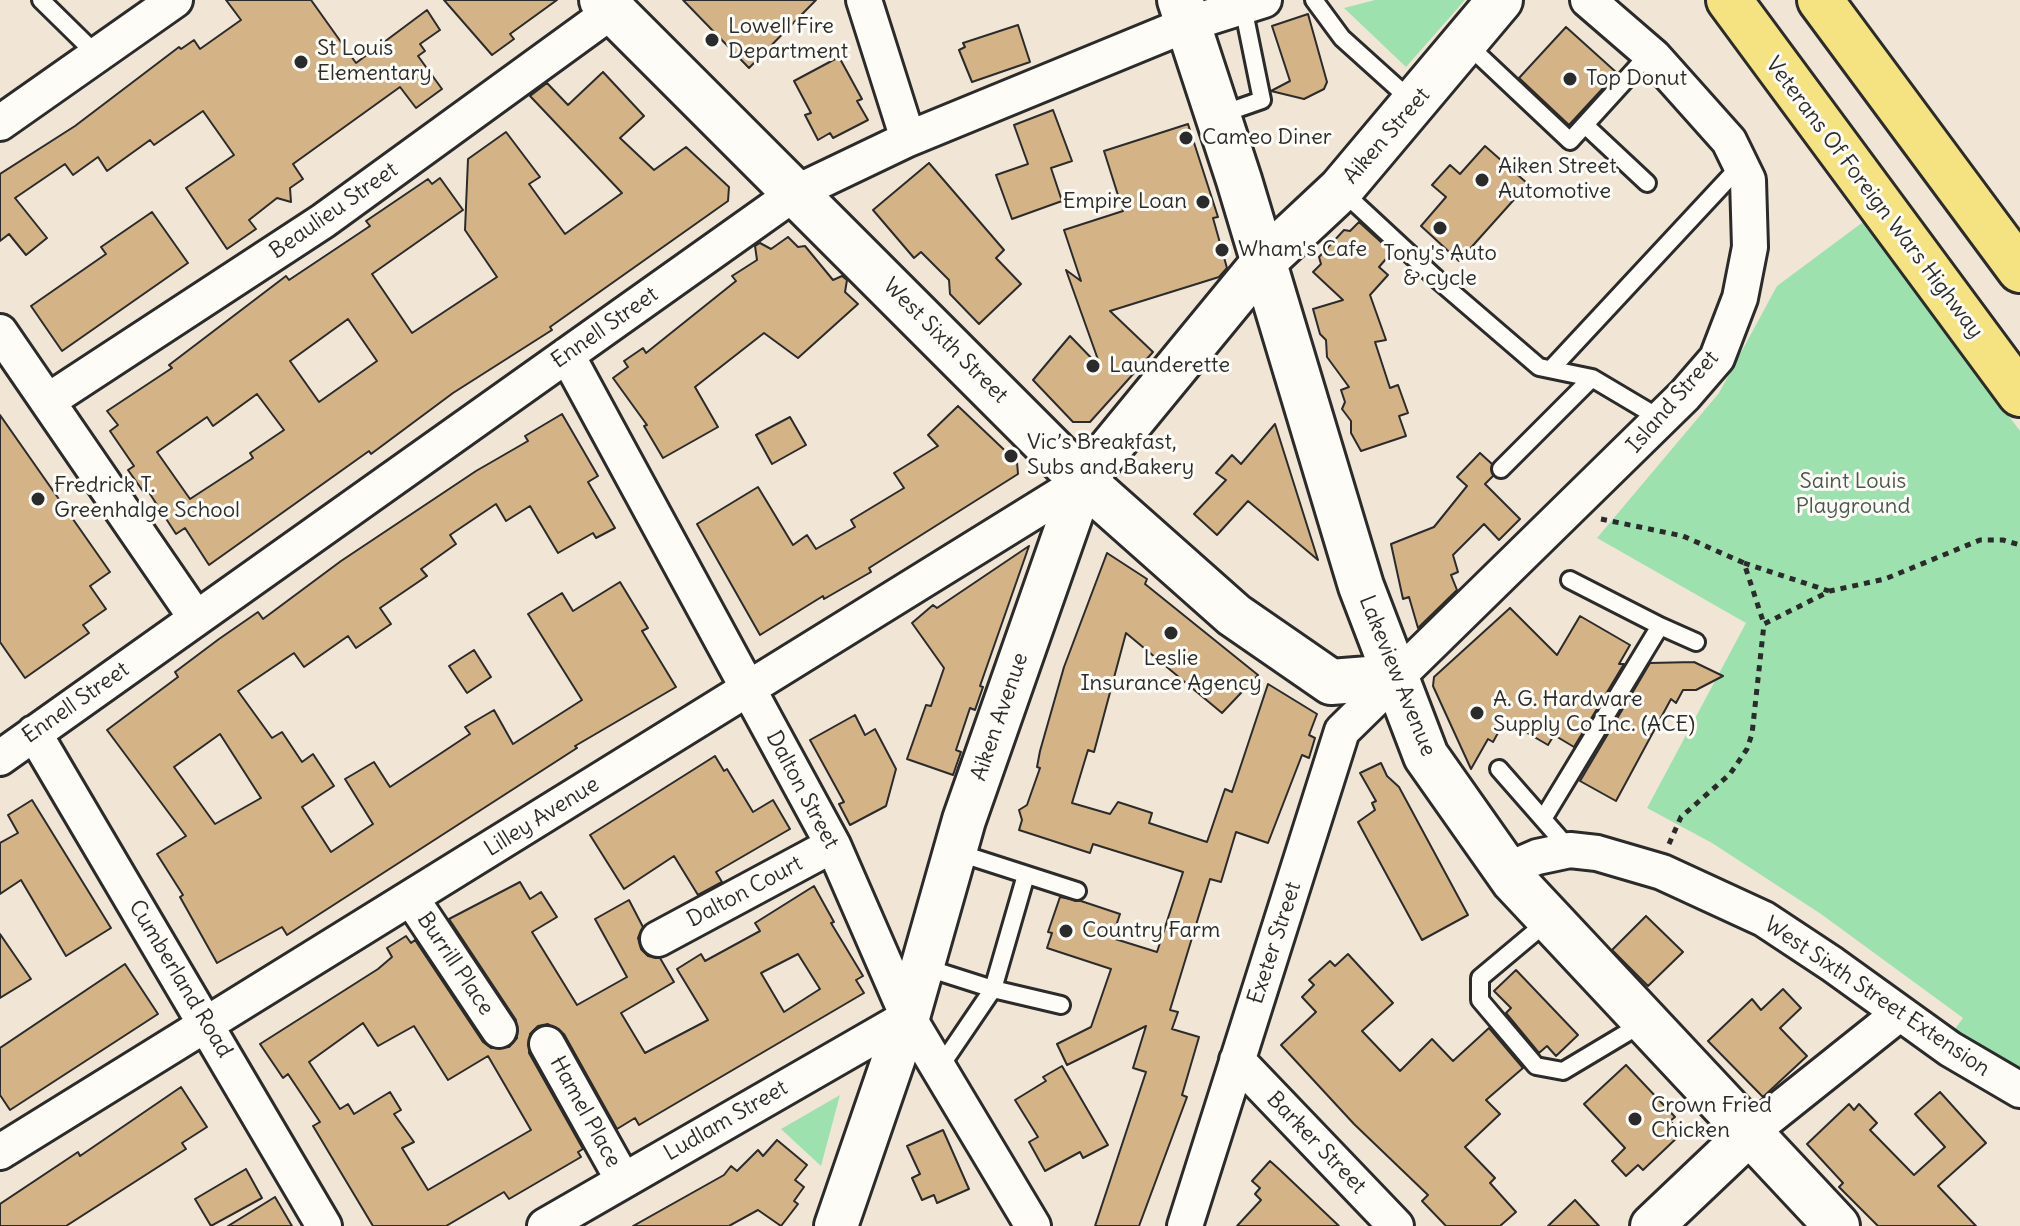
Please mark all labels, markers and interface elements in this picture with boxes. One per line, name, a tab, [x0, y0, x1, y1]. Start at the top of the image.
place label: Lowell Fire Department	[728, 14, 848, 66]
marker: Lowell Fire Department	[703, 31, 721, 49]
place label: St Louis Elementary	[317, 36, 432, 88]
street label: Veterans Of Foreign Wars Highway	[1759, 52, 1989, 344]
marker: St Louis Elementary	[292, 53, 310, 71]
place label: Top Donut	[1586, 66, 1687, 92]
marker: Top Donut	[1561, 70, 1579, 88]
street label: Aiken Street	[1338, 83, 1436, 189]
place label: Cameo Diner	[1202, 125, 1332, 151]
marker: Cameo Diner	[1177, 129, 1195, 147]
place label: Aiken Street Automotive	[1498, 154, 1617, 206]
street label: Beaulieu Street	[265, 157, 403, 265]
marker: Aiken Street Automotive	[1473, 171, 1491, 189]
place label: Empire Loan	[1063, 189, 1187, 215]
marker: Empire Loan	[1194, 193, 1212, 211]
marker: Tony's Auto & cycle	[1431, 219, 1449, 237]
place label: Wham's Cafe	[1238, 237, 1367, 263]
marker: Wham's Cafe	[1213, 241, 1231, 259]
place label: Tony's Auto & cycle	[1383, 241, 1497, 292]
street label: West Sixth Street	[877, 273, 1013, 409]
street label: Ennell Street	[547, 282, 663, 374]
street label: Island Street	[1621, 346, 1725, 458]
place label: Launderette	[1109, 353, 1230, 379]
marker: Launderette	[1084, 357, 1102, 375]
place label: Vic’s Breakfast, Subs and Bakery	[1027, 430, 1194, 482]
marker: Vic’s Breakfast, Subs and Bakery	[1002, 447, 1020, 465]
park label: Saint Louis Playground	[1795, 469, 1911, 520]
place label: Fredrick T. Greenhalge School	[54, 473, 240, 524]
marker: Fredrick T. Greenhalge School	[29, 490, 47, 508]
street label: Lakeview Avenue	[1353, 592, 1441, 760]
marker: Leslie Insurance Agency	[1162, 624, 1180, 642]
place label: Leslie Insurance Agency	[1080, 646, 1262, 698]
street label: Aiken Avenue	[966, 650, 1034, 784]
street label: Ennell Street	[18, 657, 134, 749]
place label: A. G. Hardware Supply Co Inc. (ACE)	[1493, 687, 1695, 738]
marker: A. G. Hardware Supply Co Inc. (ACE)	[1468, 704, 1486, 722]
street label: Dalton Street	[760, 727, 844, 853]
street label: Lilley Avenue	[480, 771, 604, 863]
street label: Dalton Court	[683, 851, 807, 933]
street label: Exeter Street	[1243, 879, 1307, 1007]
street label: Cumberland Road	[123, 895, 237, 1063]
street label: Burrill Place	[411, 908, 499, 1020]
street label: West Sixth Street Extension	[1759, 912, 1995, 1082]
place label: Country Farm	[1082, 918, 1220, 944]
marker: Country Farm	[1057, 922, 1075, 940]
street label: Hamel Place	[544, 1052, 626, 1172]
street label: Ludlam Street	[660, 1075, 792, 1167]
street label: Barker Street	[1261, 1086, 1371, 1200]
place label: Crown Fried Chicken	[1651, 1093, 1772, 1144]
marker: Crown Fried Chicken	[1626, 1110, 1644, 1128]

